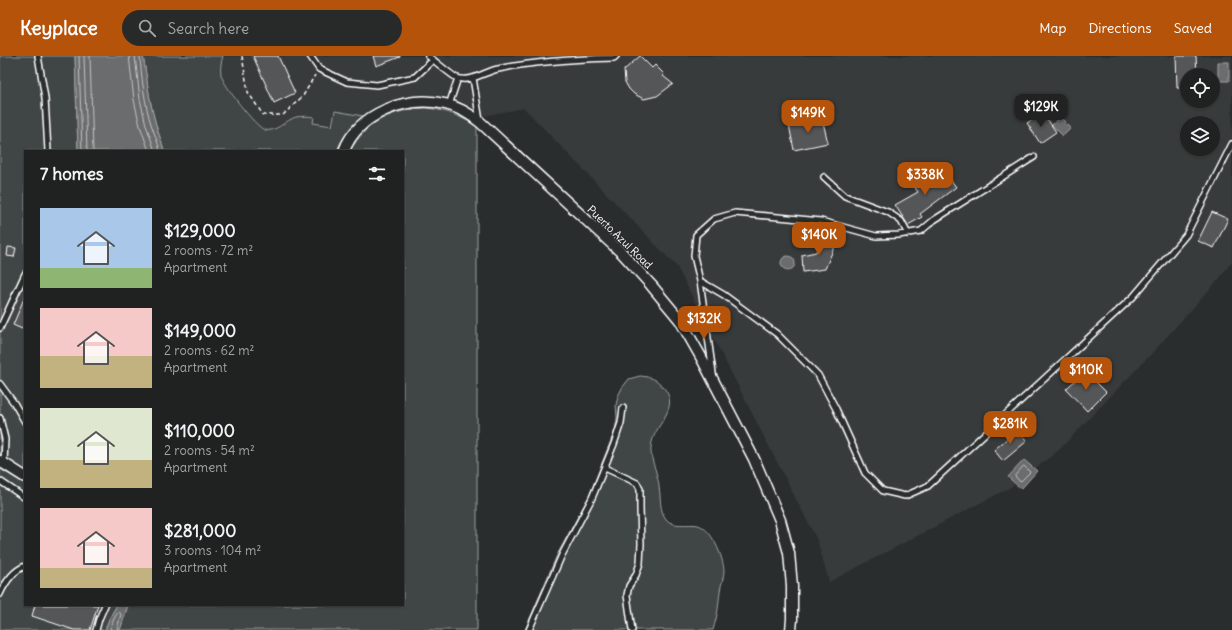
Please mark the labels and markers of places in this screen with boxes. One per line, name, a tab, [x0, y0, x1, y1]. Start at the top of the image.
pin: $129K	[1013, 94, 1069, 128]
pin: $149K	[780, 100, 836, 134]
pin: $338K	[897, 162, 953, 196]
pin: $140K	[791, 222, 847, 256]
pin: $132K	[676, 306, 732, 340]
pin: $110K	[1058, 357, 1114, 391]
pin: $281K	[982, 411, 1038, 445]

